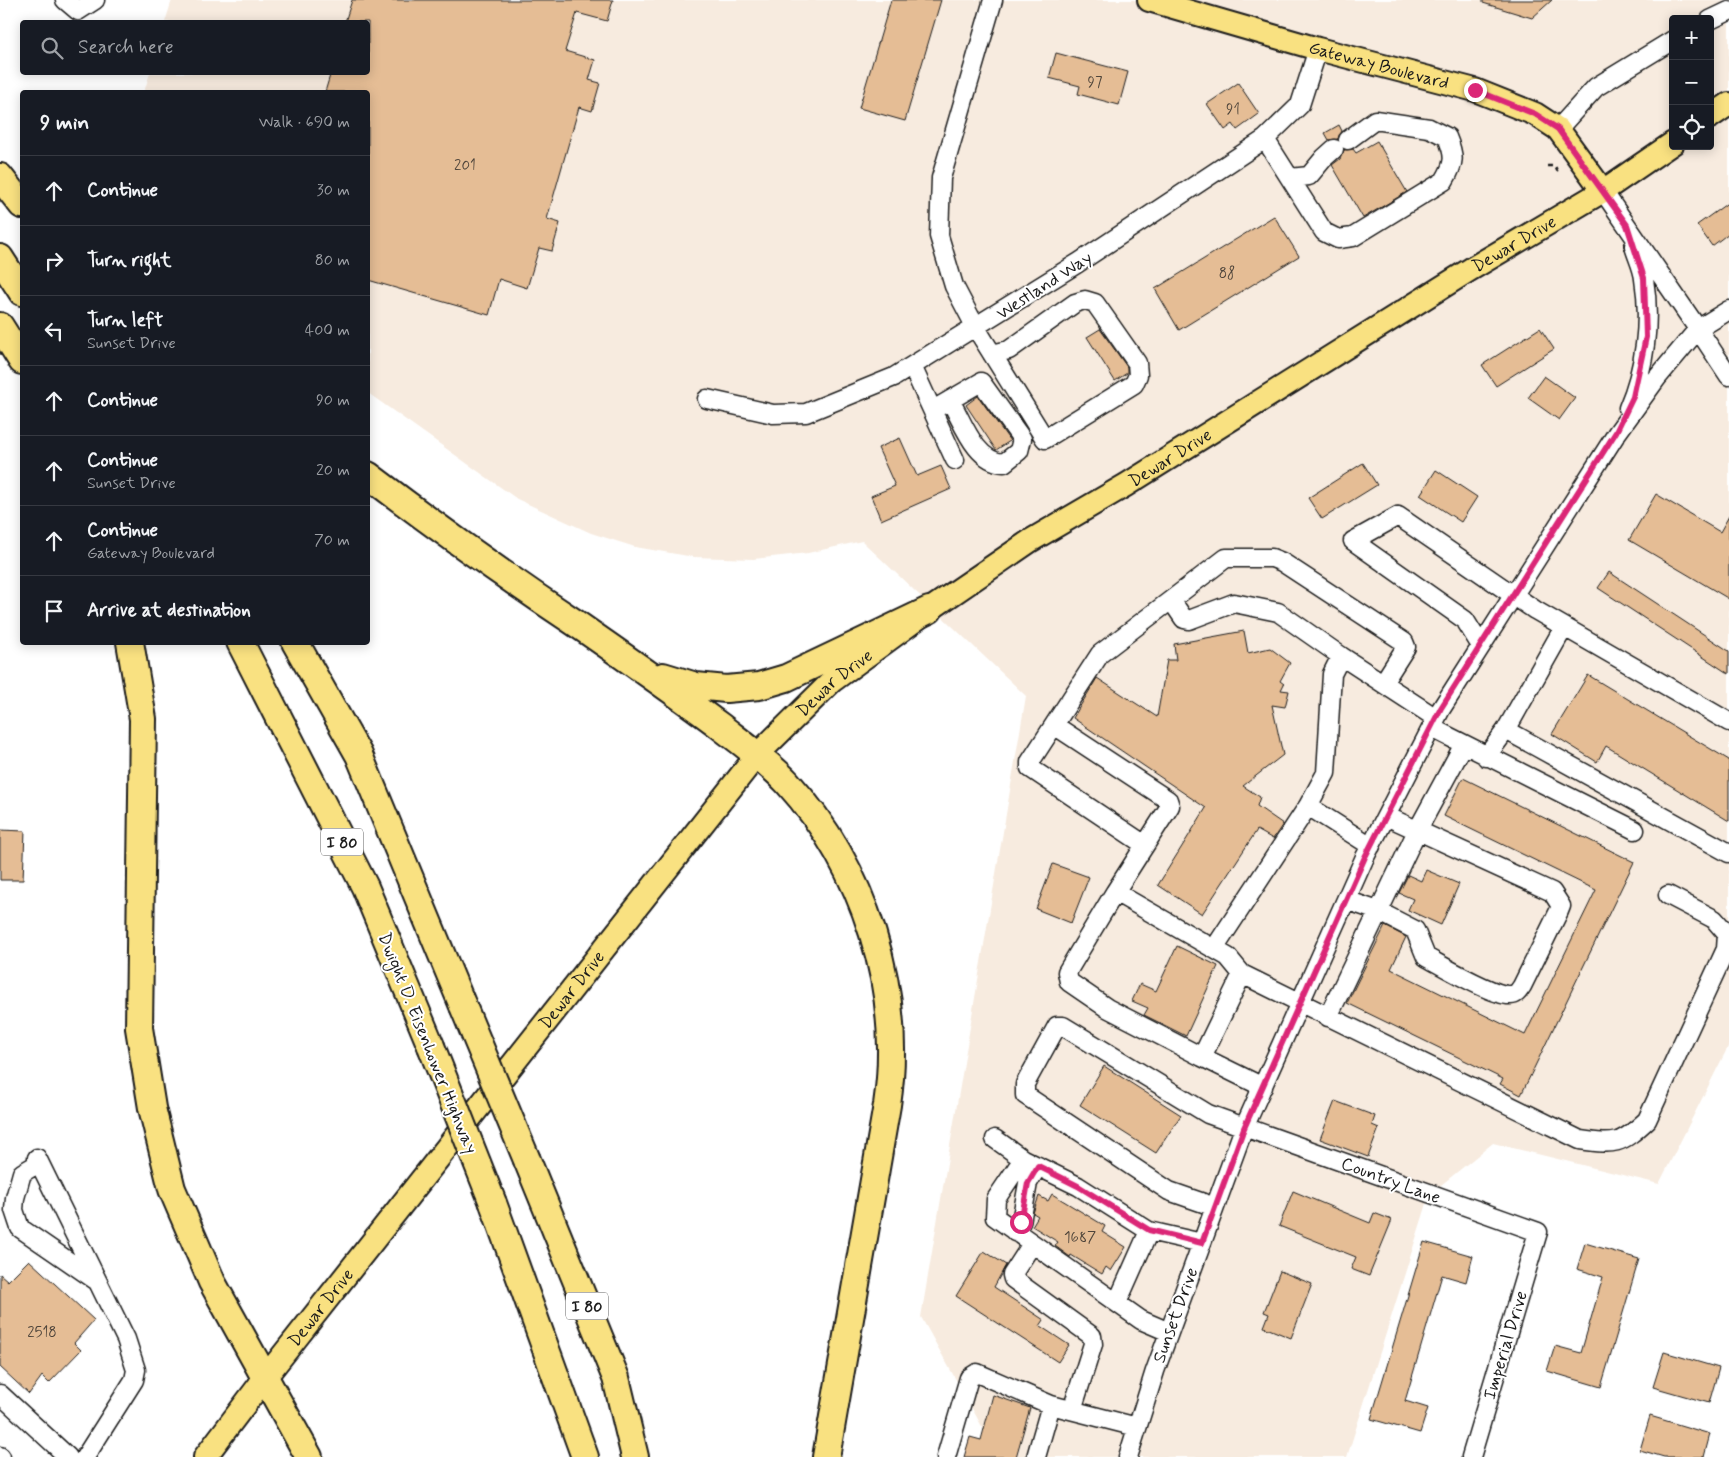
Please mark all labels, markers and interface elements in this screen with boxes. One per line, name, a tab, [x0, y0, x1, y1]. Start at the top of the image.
map controls	[1669, 15, 1714, 150]
button: +	[1669, 15, 1714, 60]
search box	[20, 20, 370, 75]
icon: search	[38, 34, 66, 62]
text: Search here	[78, 35, 174, 60]
street label: Gateway Boulevard	[1306, 36, 1451, 96]
button: −	[1669, 60, 1714, 105]
house number: 97	[1088, 73, 1103, 93]
route end	[1464, 79, 1487, 102]
house number: 91	[1226, 100, 1240, 120]
button: locate	[1669, 105, 1714, 150]
text: 9 min	[40, 109, 89, 137]
text: Walk · 690 m	[259, 112, 350, 133]
house number: 201	[454, 156, 476, 176]
icon: ahead	[40, 177, 68, 205]
text: Continue	[87, 178, 158, 203]
text: 30 m	[317, 180, 350, 201]
street label: Dewar Drive	[1468, 210, 1561, 279]
street label: Westland Way	[992, 246, 1097, 326]
icon: right	[40, 247, 68, 275]
text: Turn right	[87, 248, 171, 273]
text: 80 m	[315, 250, 350, 271]
house number: 88	[1219, 264, 1235, 284]
text: Turn left	[87, 308, 163, 333]
icon: left	[40, 317, 68, 345]
text: 400 m	[305, 320, 350, 341]
text: Sunset Drive	[87, 333, 176, 354]
icon: ahead	[40, 387, 68, 415]
text: Continue	[87, 388, 158, 413]
text: 90 m	[316, 390, 350, 411]
street label: Dewar Drive	[1124, 423, 1217, 493]
text: Continue	[87, 448, 158, 473]
icon: ahead	[40, 457, 68, 485]
text: 20 m	[316, 460, 350, 481]
text: Sunset Drive	[87, 473, 176, 494]
text: Continue	[87, 518, 158, 543]
icon: ahead	[40, 527, 68, 555]
text: 70 m	[314, 530, 350, 551]
text: Gateway Boulevard	[87, 543, 215, 564]
icon: arrive	[40, 597, 68, 625]
text: Arrive at destination	[87, 598, 251, 623]
street label: Dewar Drive	[791, 644, 878, 723]
road number: I 80	[321, 829, 363, 856]
street label: Dwight D. Eisenhower Highway	[371, 929, 483, 1158]
street label: Dewar Drive	[534, 946, 611, 1035]
street label: Country Lane	[1338, 1152, 1444, 1210]
route start	[1010, 1211, 1033, 1234]
house number: 1687	[1064, 1228, 1096, 1248]
street label: Dewar Drive	[283, 1264, 360, 1352]
street label: Sunset Drive	[1148, 1264, 1204, 1366]
street label: Imperial Drive	[1478, 1288, 1534, 1402]
road number: I 80	[566, 1292, 608, 1320]
house number: 2518	[27, 1323, 57, 1343]

